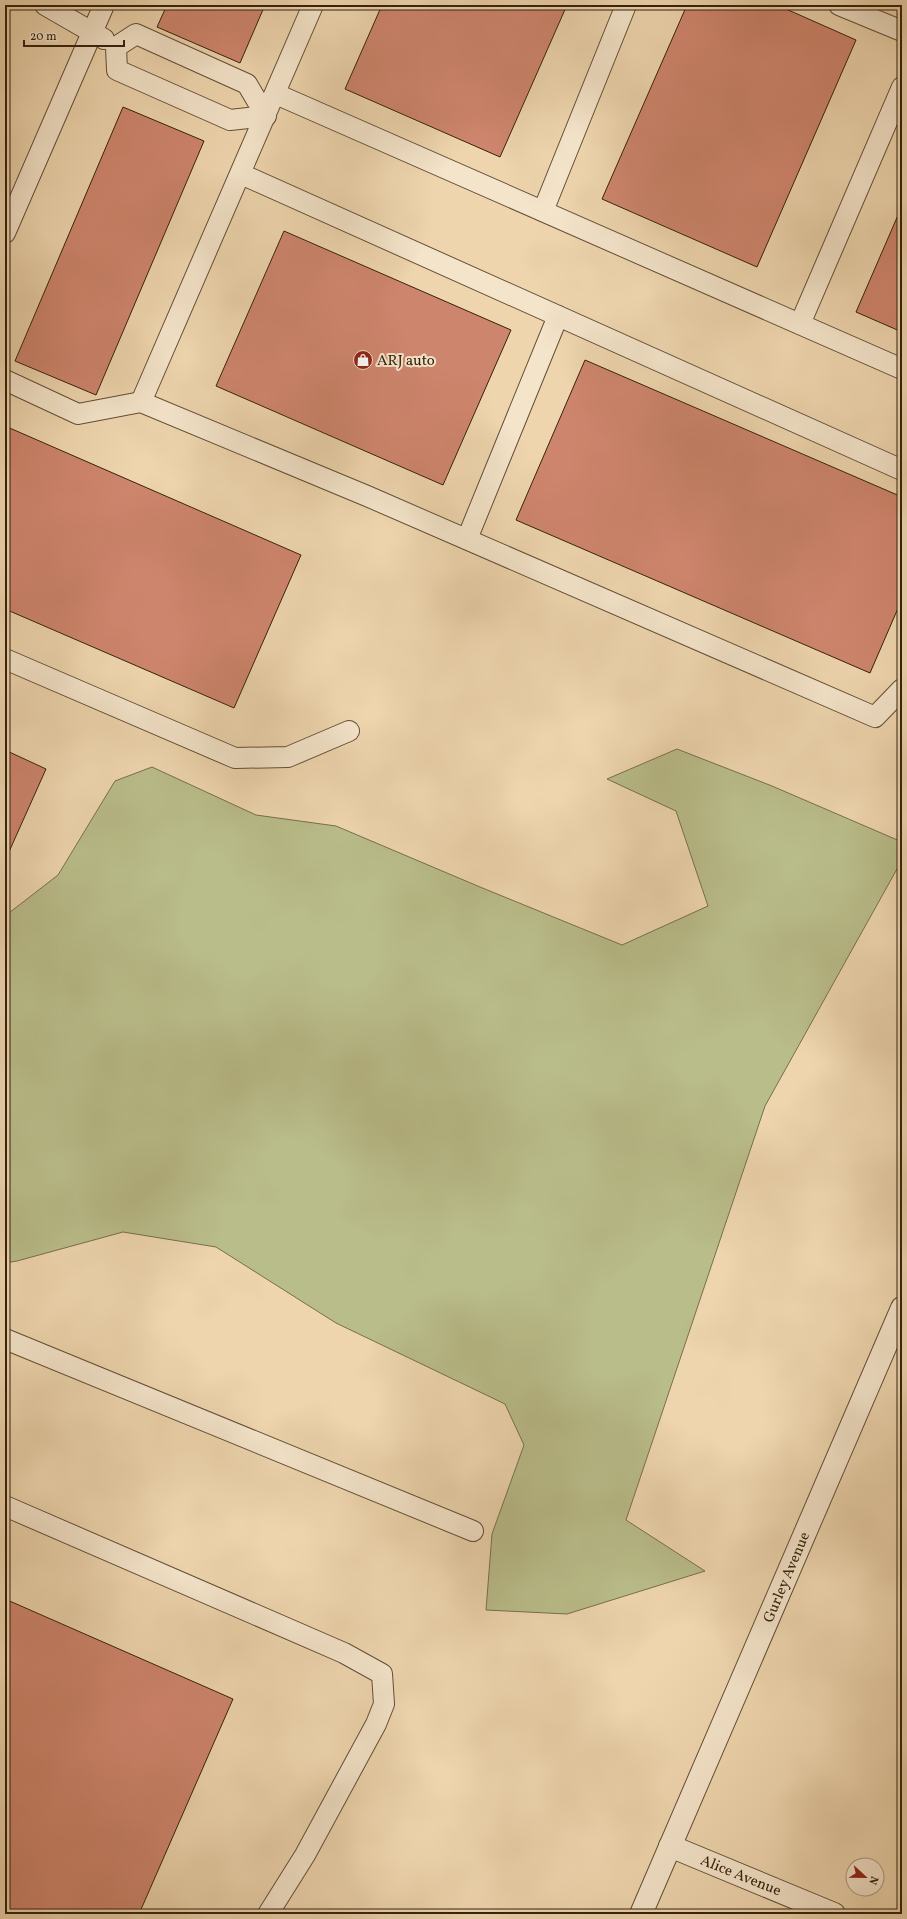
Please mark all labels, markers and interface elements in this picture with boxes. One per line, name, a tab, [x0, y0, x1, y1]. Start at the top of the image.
scale bar	[24, 22, 124, 48]
text: 20 m	[30, 29, 57, 45]
shop icon: ARJ auto	[352, 349, 374, 371]
place label: ARJ auto	[377, 351, 435, 372]
street label: Gurley Avenue	[759, 1529, 816, 1626]
street label: Alice Avenue	[697, 1851, 784, 1902]
north arrow	[845, 1857, 885, 1897]
text: N	[864, 1874, 881, 1887]

